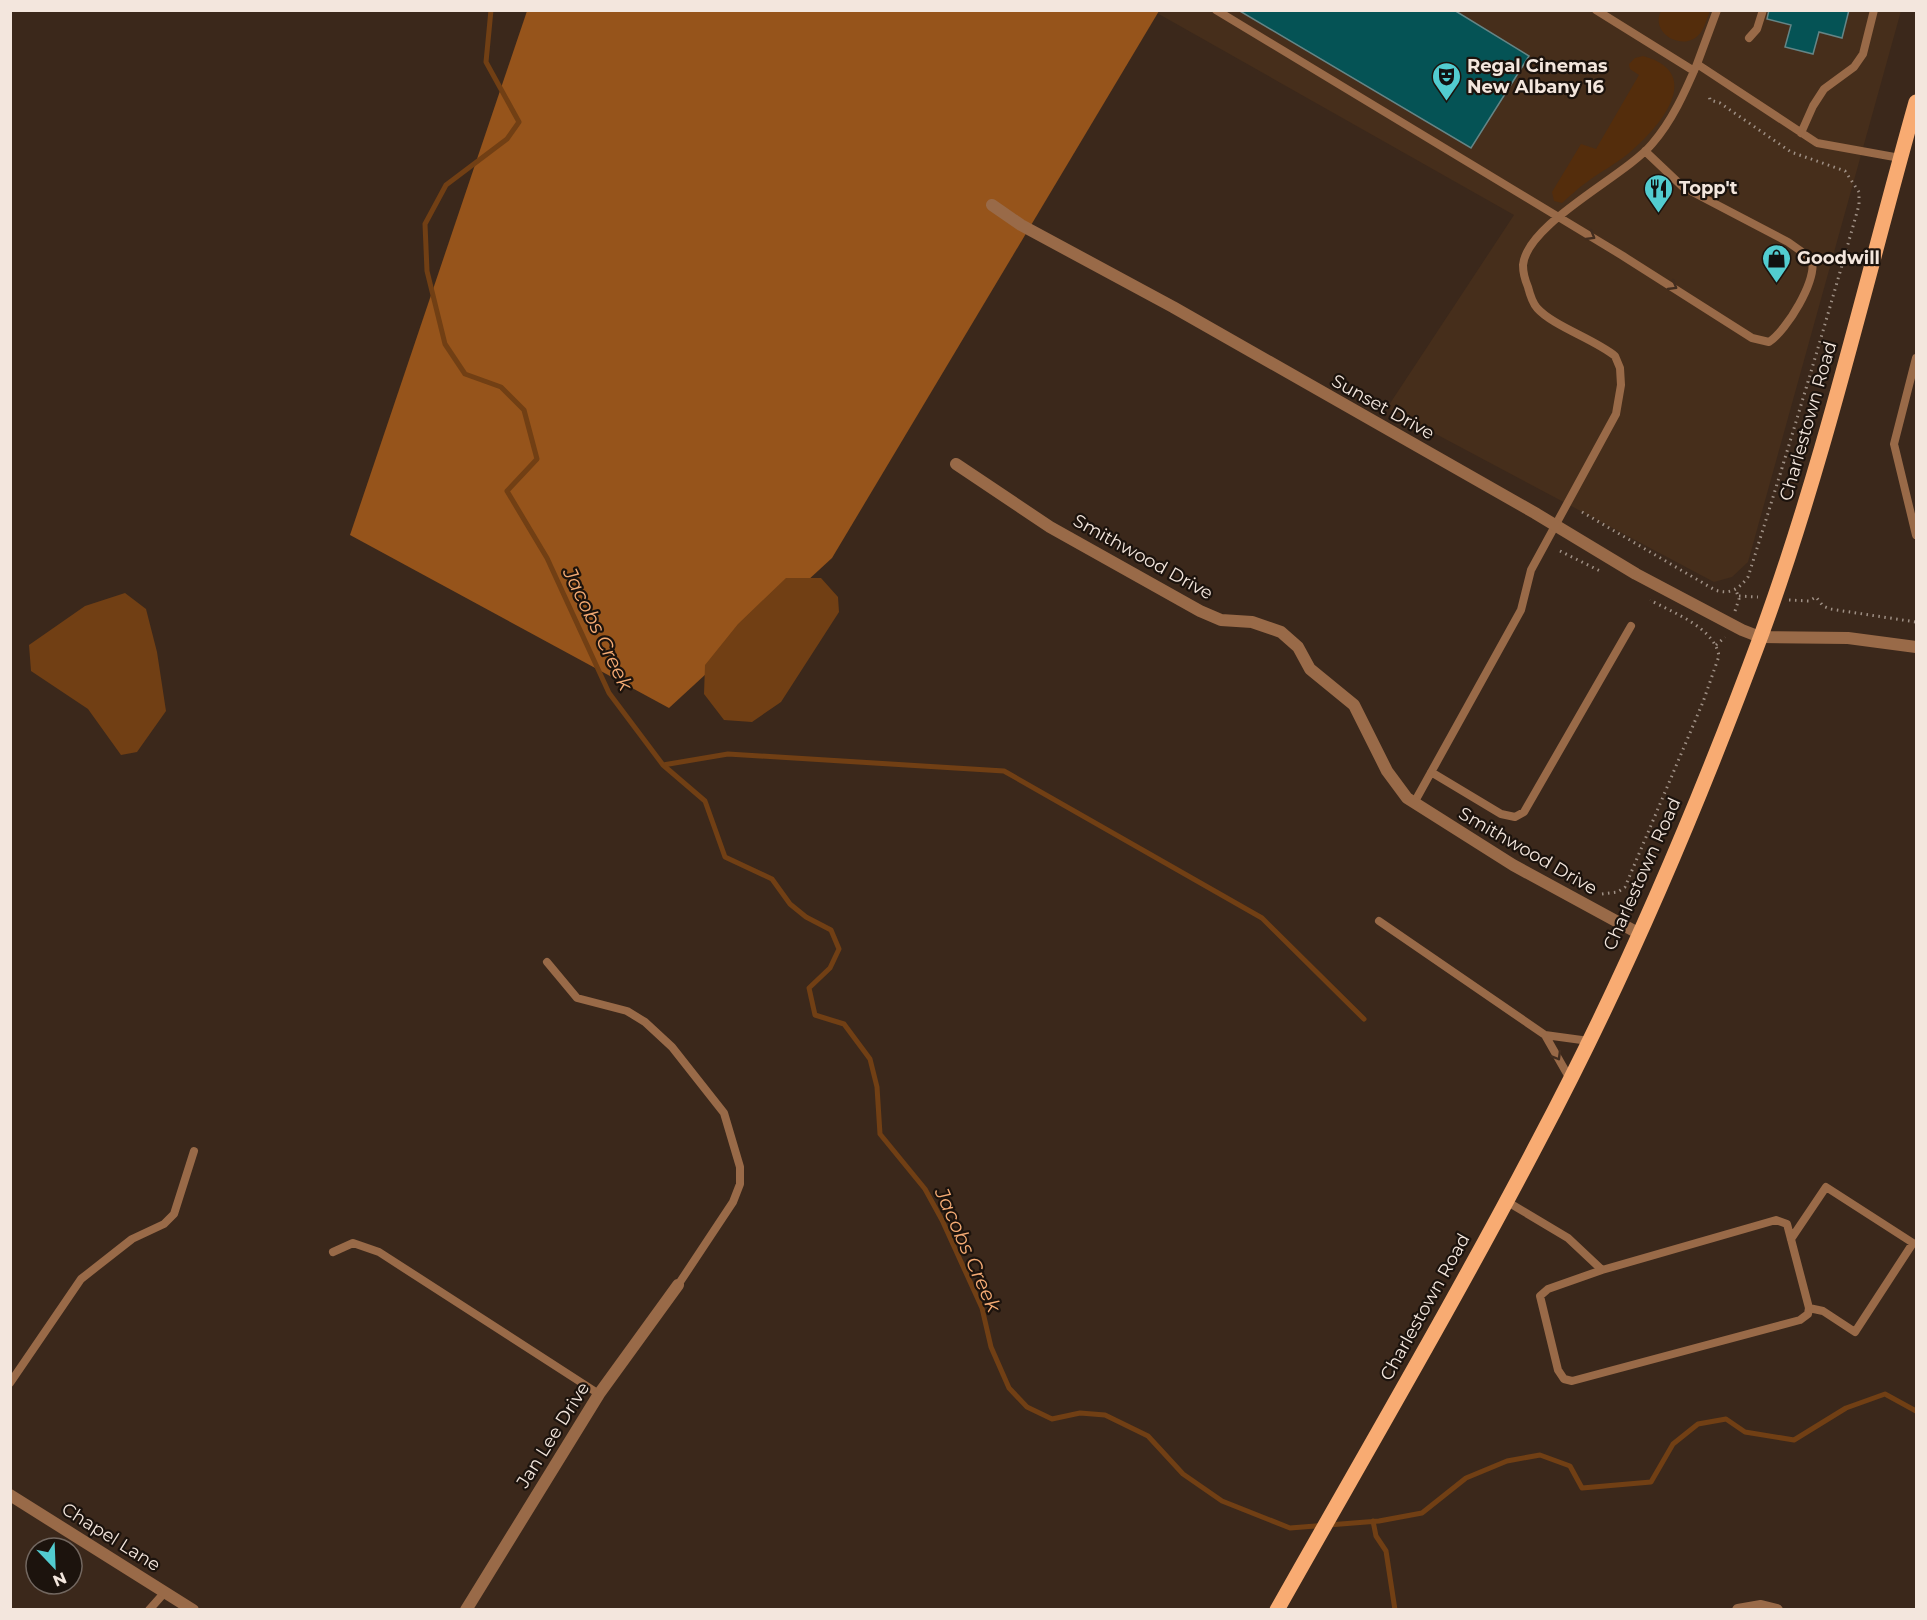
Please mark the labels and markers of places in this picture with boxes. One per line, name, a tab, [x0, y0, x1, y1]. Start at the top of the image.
place label: Regal Cinemas New Albany 16	[1467, 55, 1608, 98]
theatre icon: Regal Cinemas New Albany 16	[1430, 60, 1462, 102]
restaurant icon: Topp't	[1642, 172, 1674, 214]
place label: Topp't	[1679, 177, 1738, 199]
shop icon: Goodwill	[1760, 242, 1792, 284]
place label: Goodwill	[1797, 247, 1880, 269]

